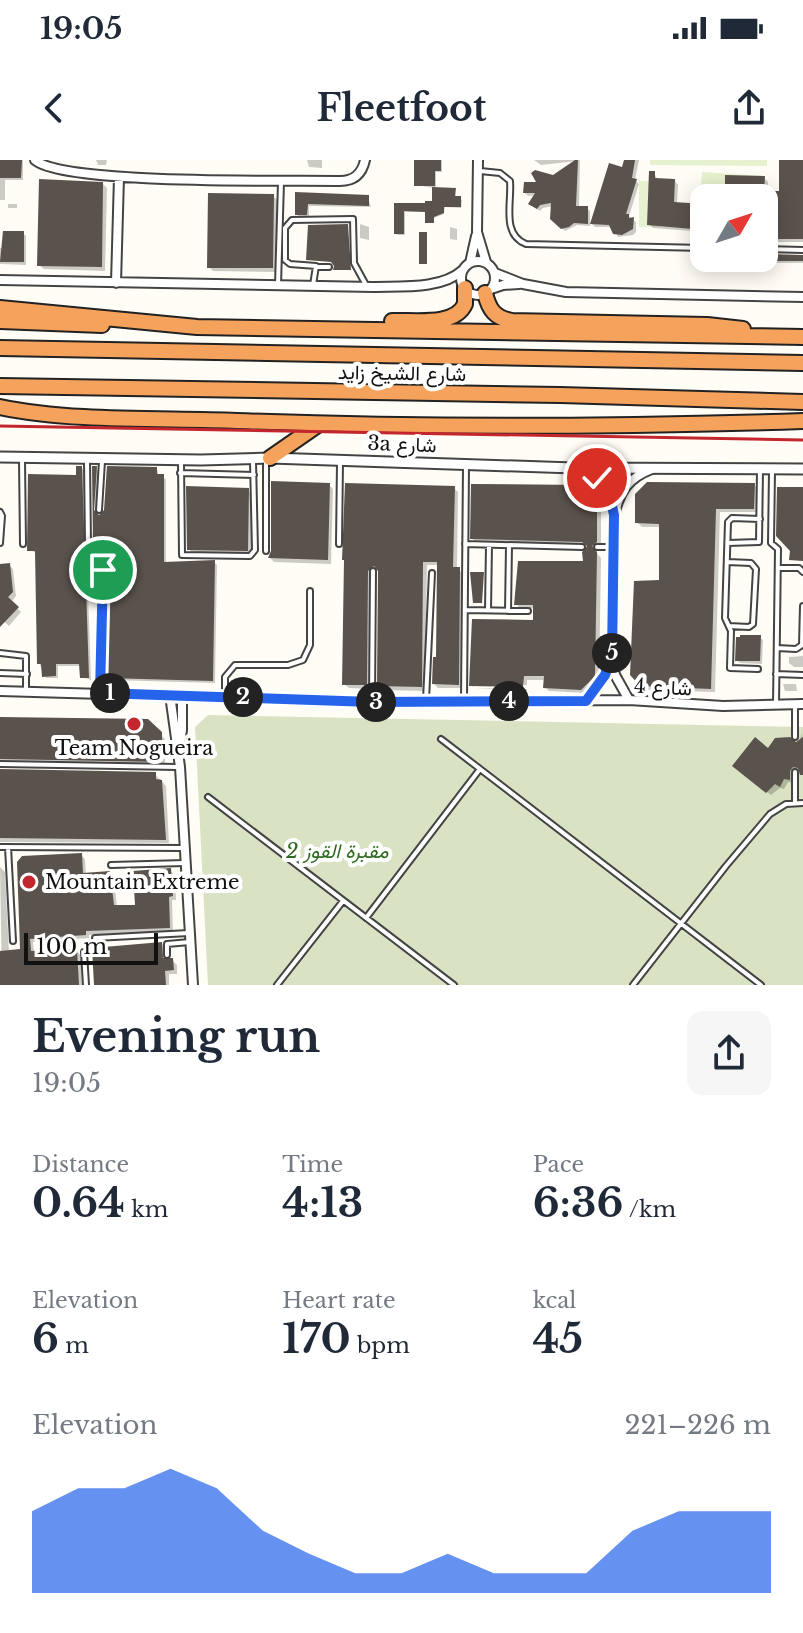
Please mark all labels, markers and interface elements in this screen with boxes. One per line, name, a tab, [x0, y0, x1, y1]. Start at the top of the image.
text: 19:05	[40, 10, 122, 47]
icon: back	[32, 86, 76, 130]
text: Fleetfoot	[316, 86, 487, 131]
icon: share	[727, 86, 771, 130]
north arrow	[690, 184, 778, 272]
map controls	[690, 184, 778, 272]
street label: شارع الشيخ زايد	[338, 360, 466, 388]
street label: 3a شارع	[367, 431, 437, 459]
pin	[563, 444, 631, 512]
icon: check	[575, 456, 619, 500]
pin	[69, 536, 137, 604]
icon: arrive	[81, 548, 125, 592]
pin: 5	[592, 633, 632, 673]
text: 5	[605, 639, 619, 666]
pin: 1	[90, 673, 130, 713]
street label: شارع 4	[633, 674, 692, 702]
pin: 2	[223, 677, 263, 717]
text: 1	[105, 679, 115, 706]
pin: 4	[489, 681, 529, 721]
pin: 3	[356, 682, 396, 722]
text: 2	[236, 683, 250, 710]
text: 4	[502, 687, 516, 714]
text: 3	[369, 688, 383, 715]
marker: Team Nogueira	[125, 715, 143, 733]
place label: Team Nogueira	[55, 736, 214, 760]
park label: مقبرة القوز 2	[286, 839, 389, 864]
place label: Mountain Extreme	[45, 870, 239, 894]
marker: Mountain Extreme	[20, 873, 38, 891]
scale bar	[24, 929, 158, 965]
text: 100 m	[36, 933, 107, 960]
text: Evening run	[32, 1009, 320, 1064]
button: share	[687, 1011, 771, 1095]
text: 19:05	[32, 1067, 101, 1099]
text: Distance	[32, 1151, 129, 1178]
text: Time	[282, 1151, 343, 1178]
text: Pace	[533, 1151, 584, 1178]
text: 0.64	[32, 1178, 125, 1228]
text: 4:13	[282, 1178, 363, 1228]
text: 6:36	[533, 1178, 623, 1228]
text: km	[125, 1196, 168, 1223]
text: /km	[623, 1196, 676, 1223]
text: Elevation	[32, 1287, 138, 1314]
text: Heart rate	[282, 1287, 396, 1314]
text: kcal	[533, 1287, 577, 1314]
text: 6	[32, 1314, 59, 1364]
text: 170	[282, 1314, 351, 1364]
text: 45	[533, 1314, 583, 1364]
text: m	[59, 1332, 89, 1359]
text: bpm	[351, 1332, 410, 1359]
text: Elevation	[32, 1409, 158, 1441]
text: 221–226 m	[624, 1409, 771, 1441]

